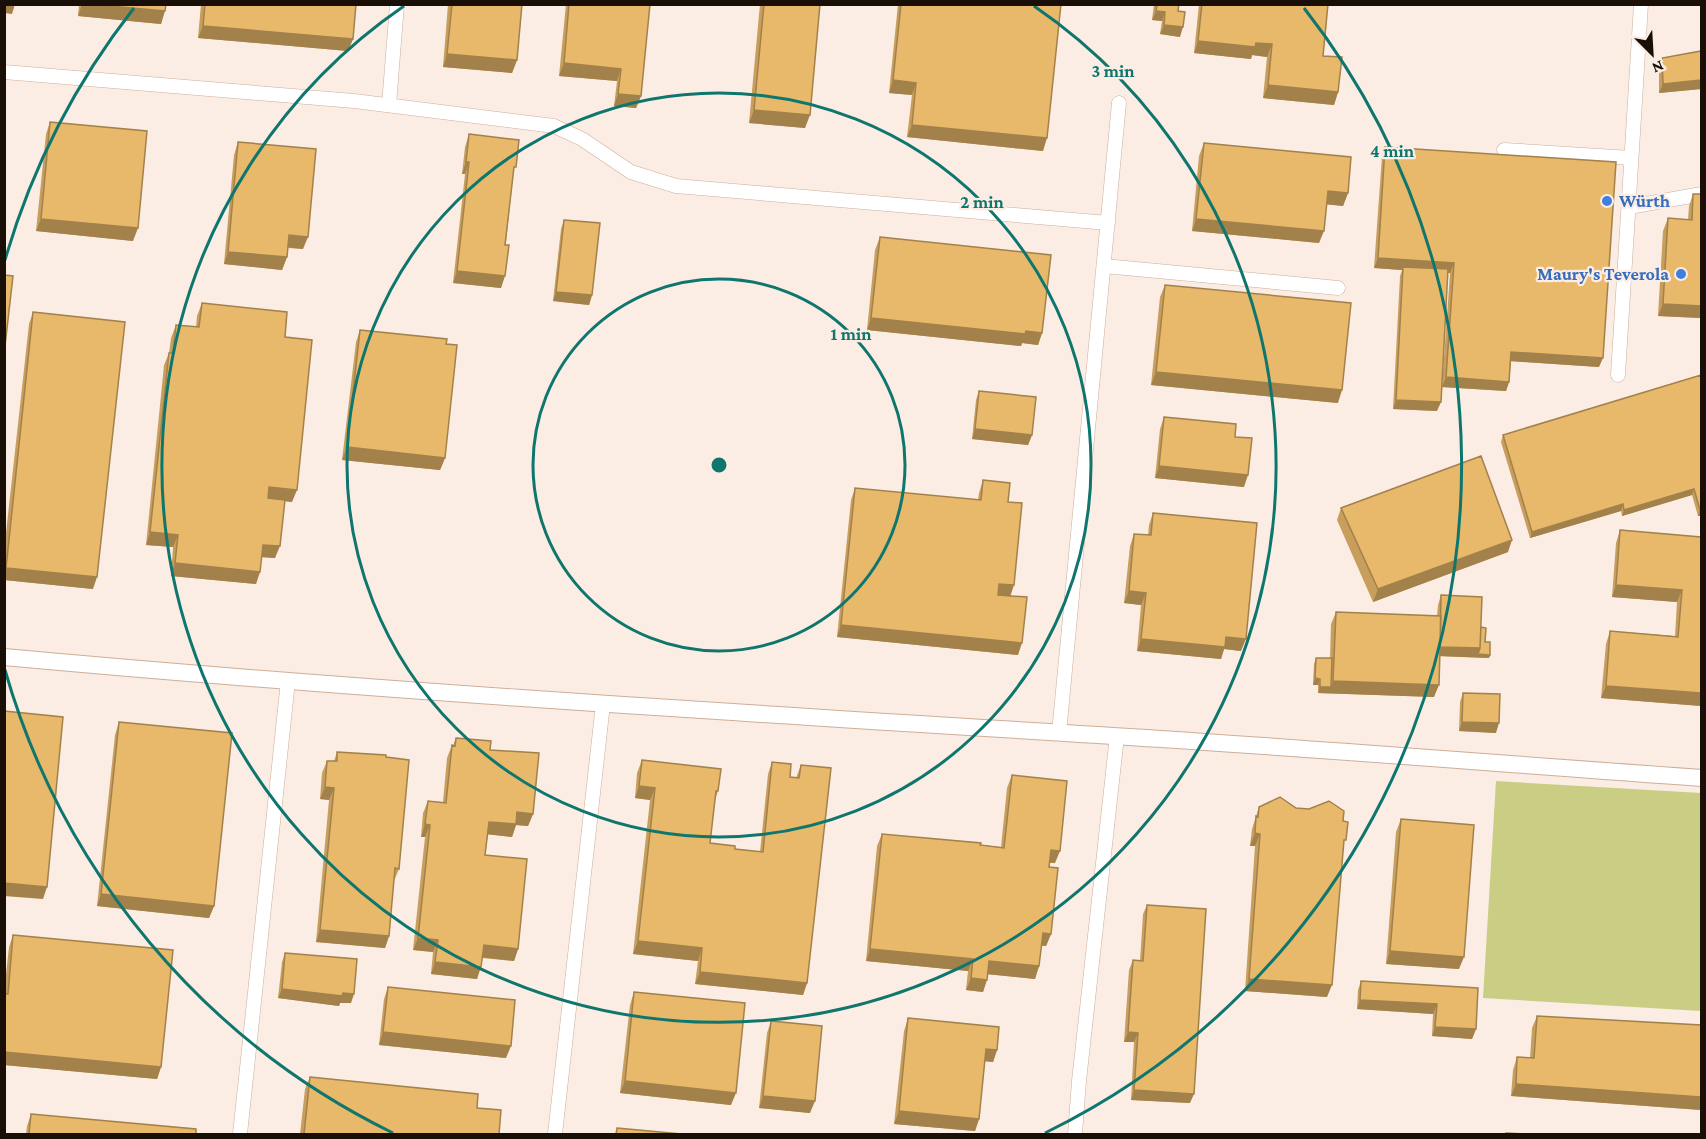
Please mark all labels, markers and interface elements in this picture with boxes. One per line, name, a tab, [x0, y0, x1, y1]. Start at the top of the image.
north arrow	[1622, 24, 1682, 84]
text: N	[1649, 57, 1666, 77]
text: 3 min	[1091, 61, 1135, 81]
text: 4 min	[1370, 141, 1415, 161]
place label: Würth	[1618, 191, 1671, 211]
text: 2 min	[960, 192, 1004, 212]
marker: Würth	[1600, 194, 1614, 208]
place label: Maury's Teverola	[1537, 264, 1669, 284]
marker: Maury's Teverola	[1674, 267, 1688, 281]
text: 1 min	[831, 324, 872, 344]
centre of rings	[709, 455, 729, 475]

